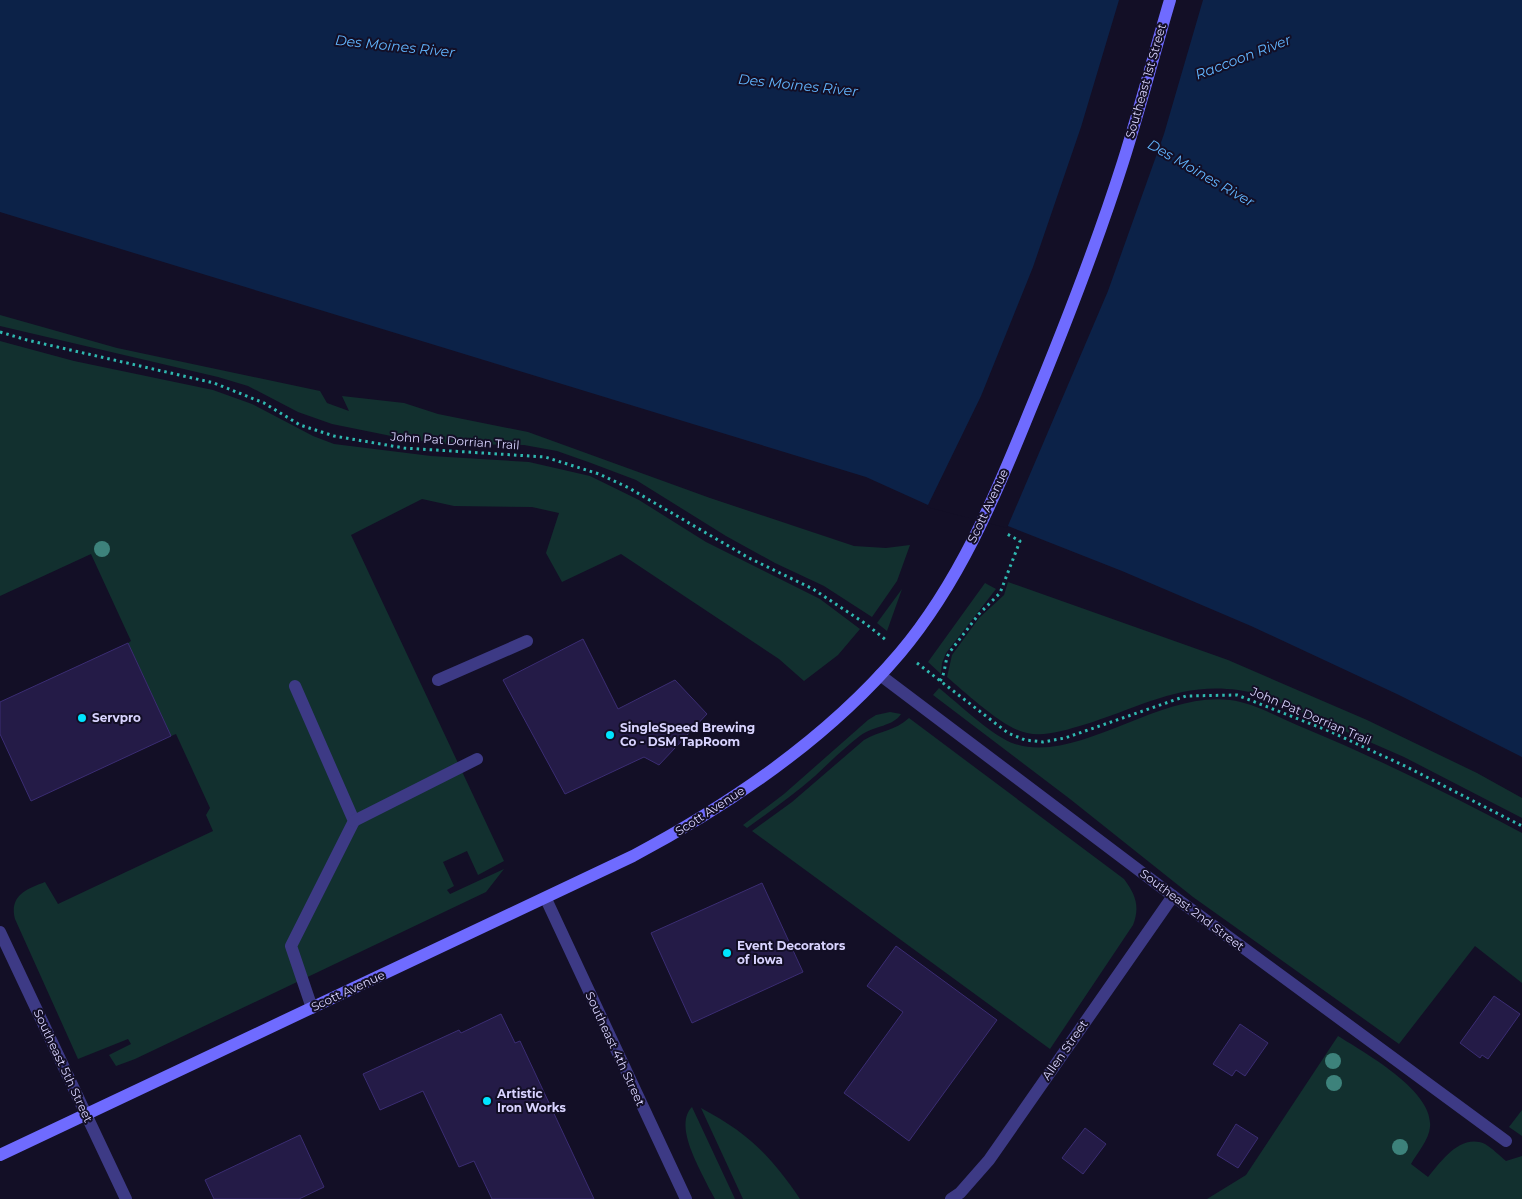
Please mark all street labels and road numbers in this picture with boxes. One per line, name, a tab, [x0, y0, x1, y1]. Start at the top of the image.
street label: Southeast 1st Street	[1122, 22, 1169, 140]
street label: John Pat Dorrian Trail	[389, 428, 520, 452]
street label: Scott Avenue	[964, 467, 1011, 545]
street label: John Pat Dorrian Trail	[1248, 683, 1374, 748]
street label: Scott Avenue	[672, 783, 747, 839]
street label: Southeast 2nd Street	[1137, 866, 1247, 954]
street label: Scott Avenue	[309, 967, 387, 1014]
street label: Southeast 4th Street	[582, 989, 649, 1108]
street label: Southeast 5th Street	[31, 1007, 96, 1125]
street label: Allen Street	[1038, 1017, 1091, 1083]

